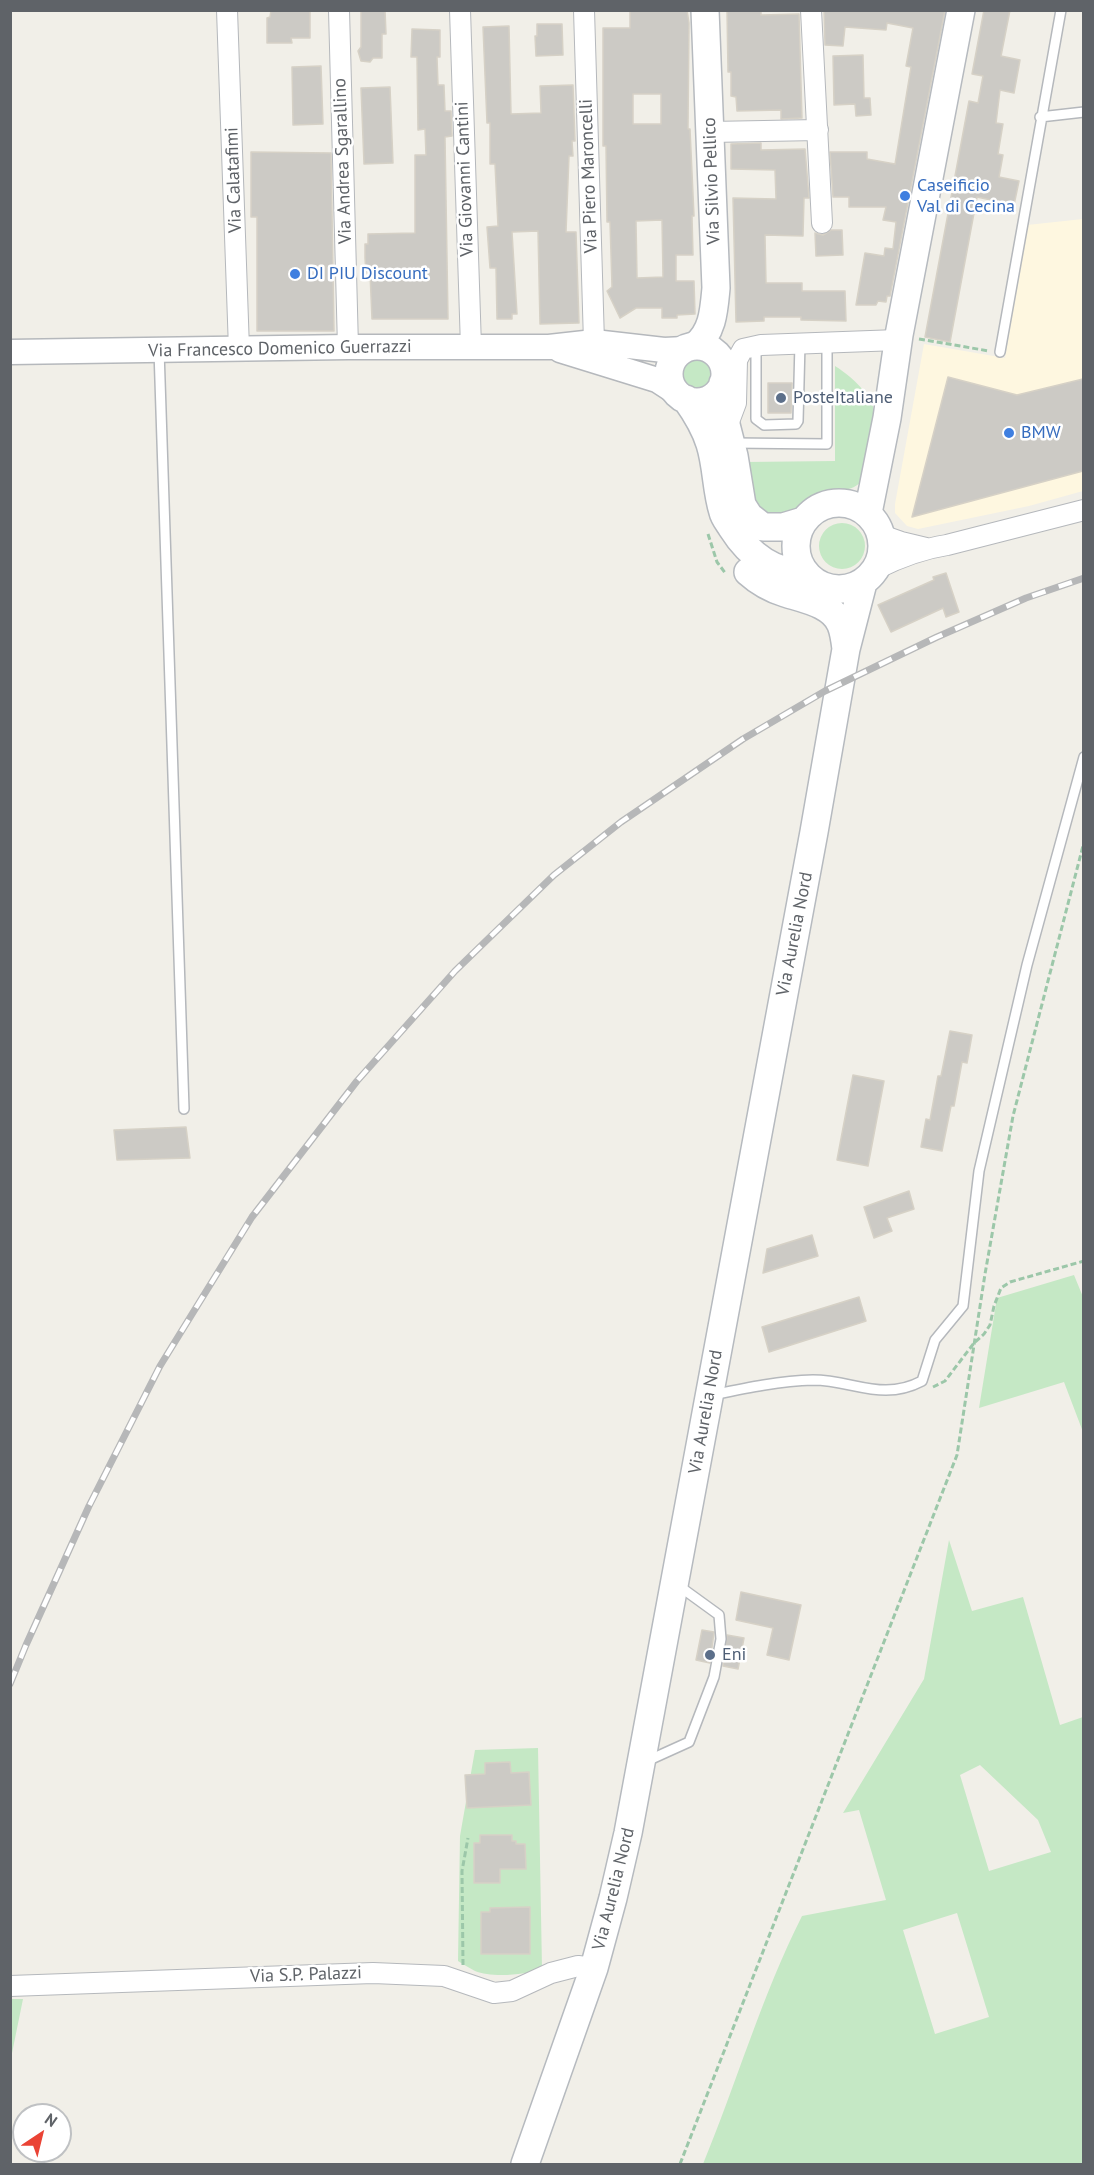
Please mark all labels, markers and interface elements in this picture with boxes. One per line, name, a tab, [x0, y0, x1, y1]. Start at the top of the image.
street label: Via Andrea Sgarallino	[329, 78, 357, 244]
street label: Via Piero Maroncelli	[576, 98, 602, 254]
street label: Via Giovanni Cantini	[451, 101, 479, 257]
street label: Via Silvio Pellico	[699, 117, 725, 245]
street label: Via Calatafimi	[221, 127, 247, 233]
place label: Caseificio Val di Cecina	[917, 175, 1015, 218]
marker: Caseificio Val di Cecina	[898, 189, 912, 203]
place label: DI PIU Discount	[307, 263, 428, 285]
marker: DI PIU Discount	[288, 267, 302, 281]
street label: Via Francesco Domenico Guerrazzi	[148, 336, 412, 362]
place label: PosteItaliane	[793, 387, 893, 409]
marker: PosteItaliane	[774, 391, 788, 405]
place label: BMW	[1021, 422, 1061, 444]
marker: BMW	[1002, 426, 1016, 440]
street label: Via Aurelia Nord	[772, 870, 818, 998]
street label: Via Aurelia Nord	[684, 1348, 728, 1476]
place label: Eni	[722, 1644, 746, 1666]
marker: Eni	[703, 1648, 717, 1662]
street label: Via Aurelia Nord	[588, 1825, 640, 1953]
street label: Via S.P. Palazzi	[250, 1962, 362, 1988]
north arrow	[12, 2103, 72, 2163]
text: N	[41, 2109, 61, 2131]

